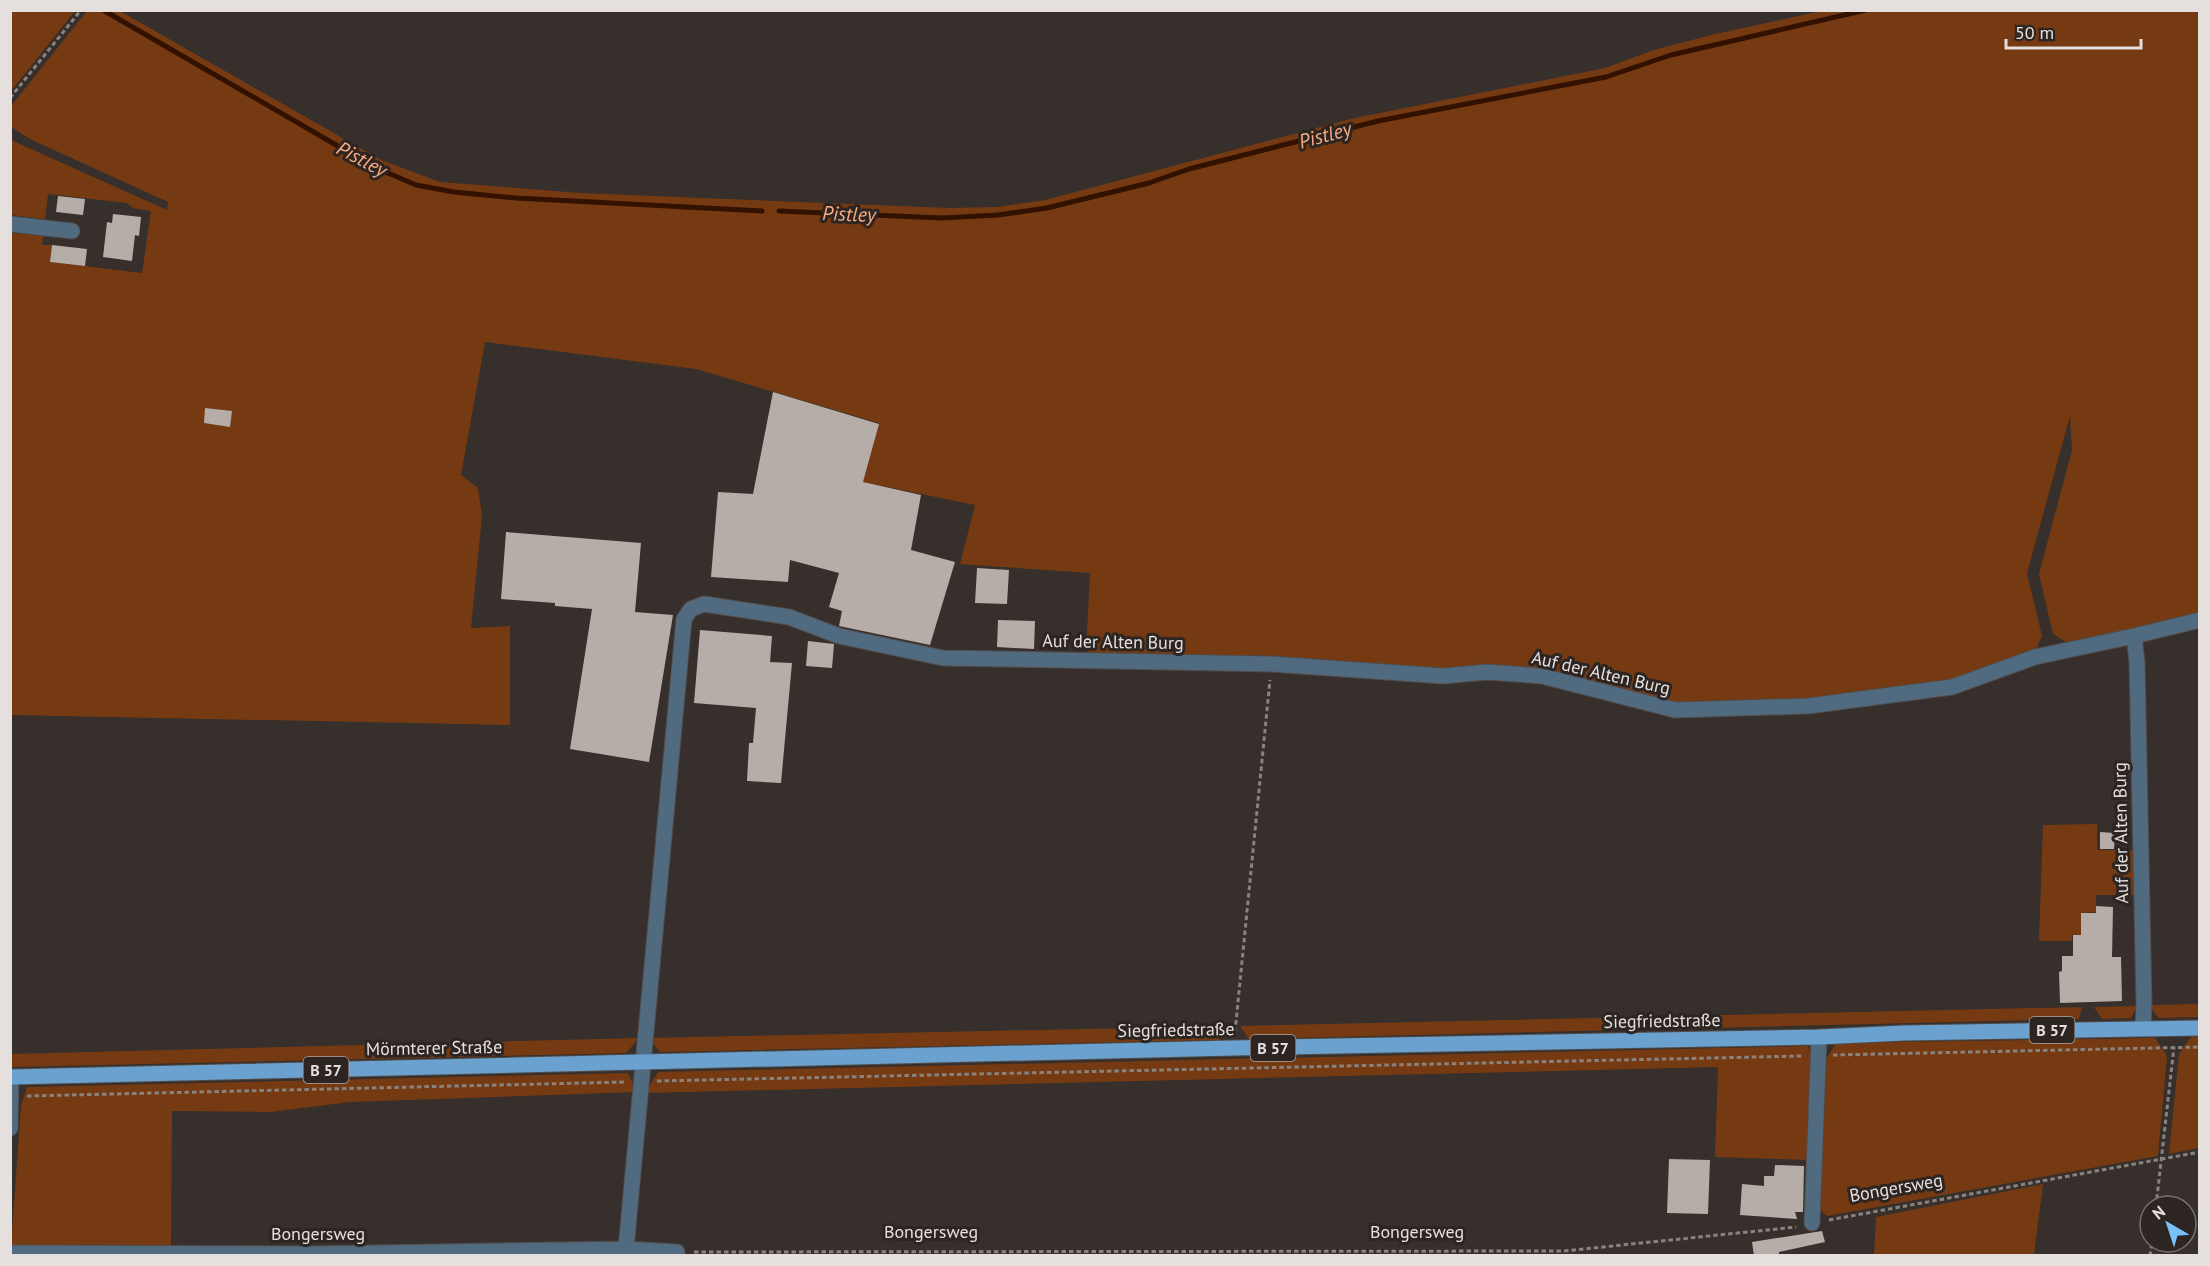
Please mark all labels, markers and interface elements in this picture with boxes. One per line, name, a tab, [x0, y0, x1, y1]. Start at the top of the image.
scale bar	[2006, 12, 2141, 50]
text: 50 m	[2015, 21, 2054, 44]
water label: Pistley	[1296, 115, 1355, 154]
water label: Pistley	[332, 135, 393, 184]
water label: Pistley	[822, 200, 877, 228]
street label: Auf der Alten Burg	[1042, 629, 1184, 654]
street label: Auf der Alten Burg	[1530, 645, 1673, 700]
street label: Auf der Alten Burg	[2108, 762, 2133, 904]
street label: Siegfriedstraße	[1603, 1008, 1721, 1033]
street label: Siegfriedstraße	[1117, 1017, 1235, 1042]
road number: B 57	[2030, 1017, 2074, 1043]
street label: Mörmterer Straße	[366, 1035, 502, 1060]
road number: B 57	[1250, 1035, 1296, 1061]
road number: B 57	[304, 1057, 348, 1083]
street label: Bongersweg	[1848, 1168, 1944, 1207]
north arrow	[2138, 1194, 2198, 1254]
text: N	[2148, 1201, 2169, 1223]
street label: Bongersweg	[884, 1220, 978, 1243]
street label: Bongersweg	[1370, 1220, 1464, 1243]
street label: Bongersweg	[271, 1222, 365, 1245]

